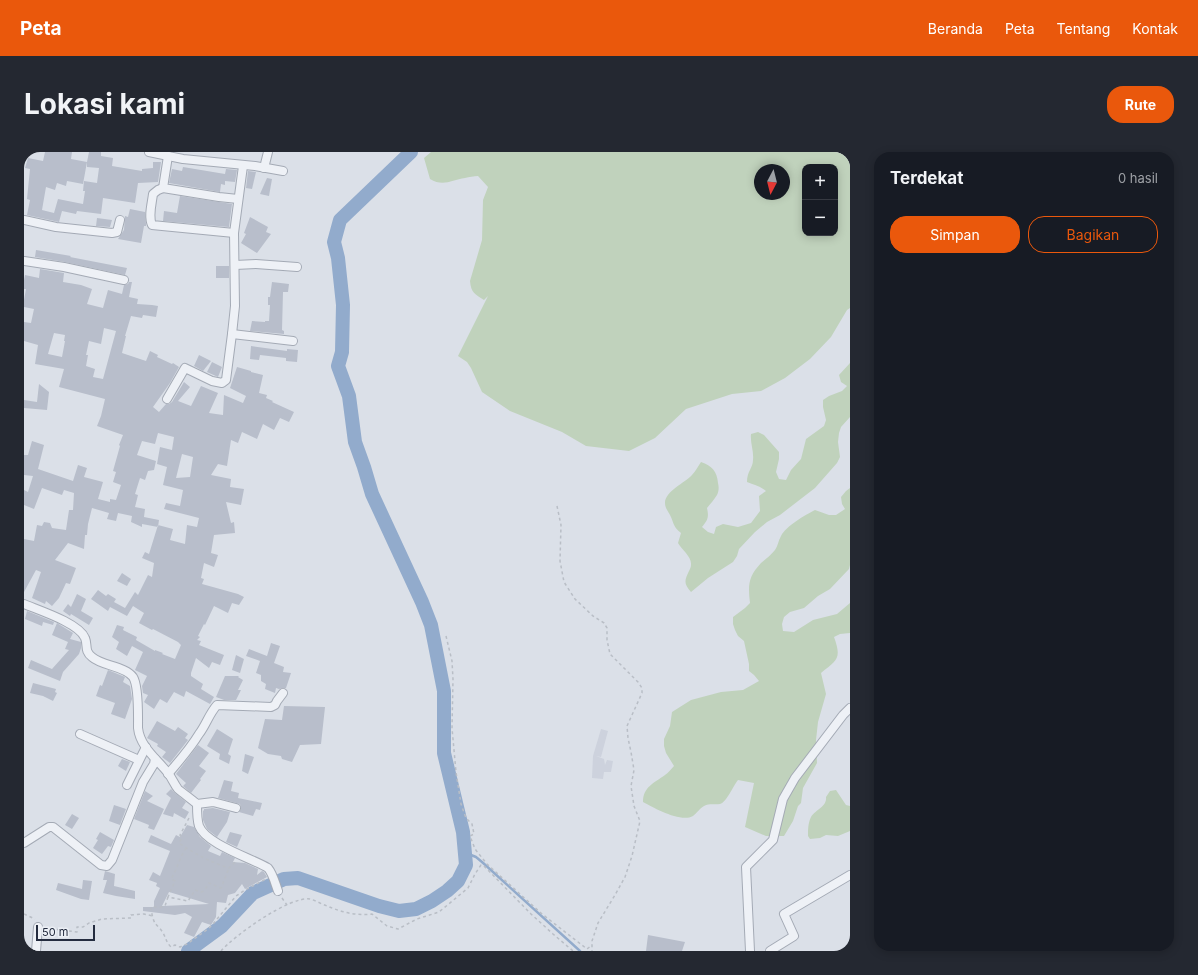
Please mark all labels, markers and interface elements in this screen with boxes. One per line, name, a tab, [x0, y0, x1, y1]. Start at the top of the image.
text: Peta	[20, 17, 62, 40]
text: Beranda	[928, 20, 983, 37]
text: Peta	[1005, 20, 1035, 37]
text: Tentang	[1057, 20, 1110, 37]
text: Kontak	[1132, 20, 1178, 37]
button: Rute	[1107, 86, 1174, 123]
text: Lokasi kami	[24, 87, 185, 121]
north arrow	[754, 164, 790, 200]
map controls	[802, 164, 838, 236]
button: +	[802, 164, 838, 200]
text: Terdekat	[890, 168, 963, 188]
text: 0 hasil	[1118, 170, 1158, 186]
button: −	[802, 200, 838, 236]
button: Simpan	[890, 216, 1020, 253]
button: Bagikan	[1028, 216, 1158, 253]
scale bar	[36, 923, 95, 942]
text: 50 m	[42, 925, 68, 939]

